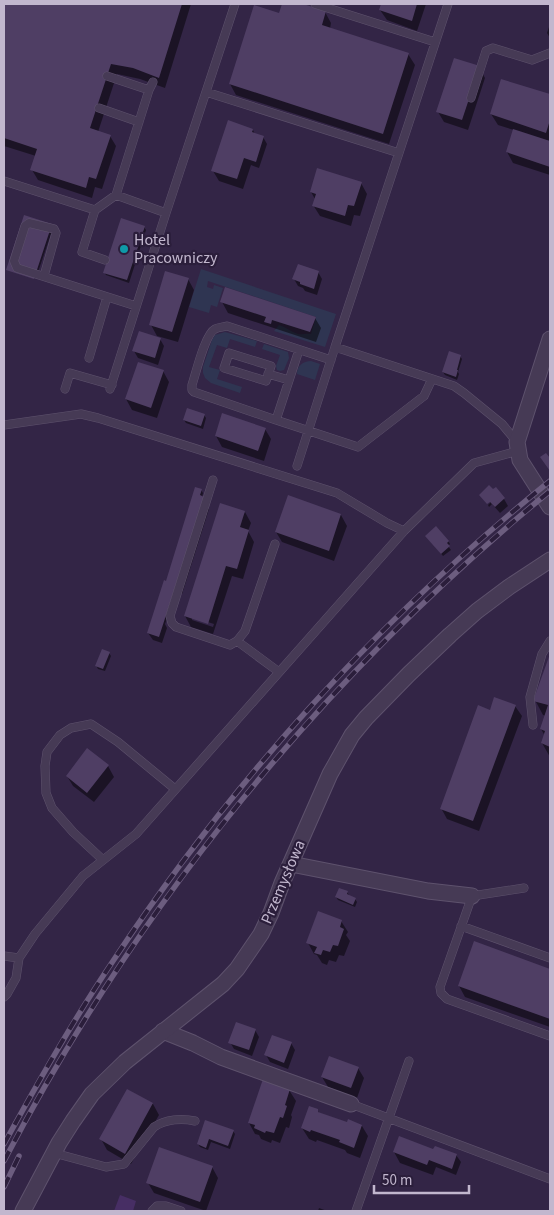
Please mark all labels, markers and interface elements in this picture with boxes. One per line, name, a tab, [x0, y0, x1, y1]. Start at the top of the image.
place label: Hotel Pracowniczy	[134, 229, 218, 269]
marker: Hotel Pracowniczy	[118, 243, 130, 255]
street label: Przemysłowa	[255, 837, 311, 927]
scale bar	[374, 1162, 469, 1194]
text: 50 m	[382, 1170, 412, 1191]

